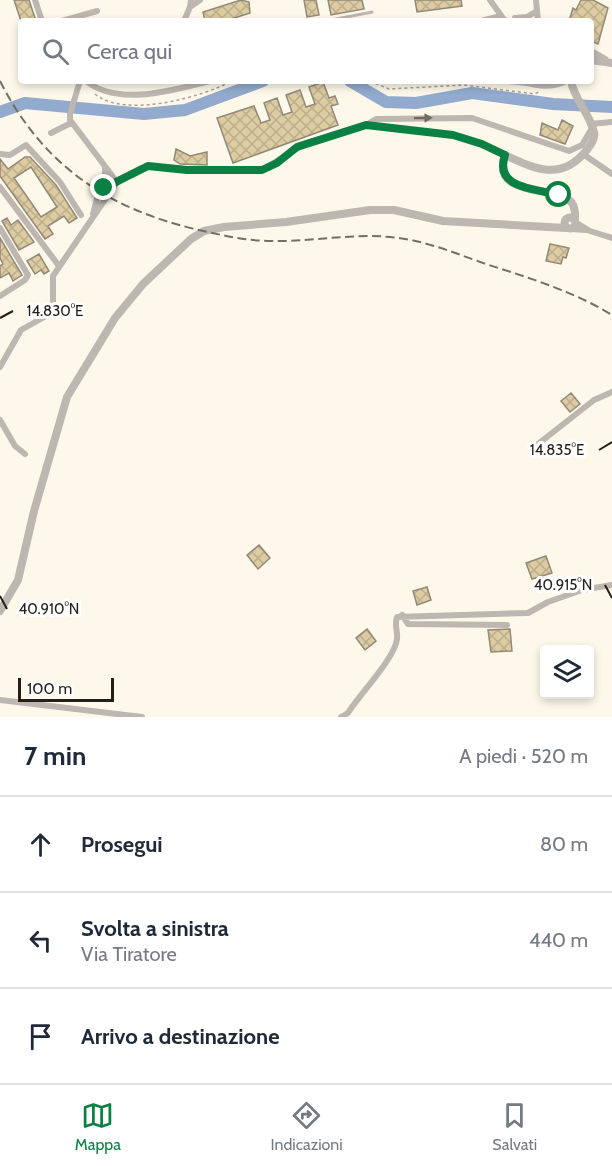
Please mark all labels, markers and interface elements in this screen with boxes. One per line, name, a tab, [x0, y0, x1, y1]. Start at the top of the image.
search box	[18, 18, 594, 84]
icon: search	[39, 35, 72, 68]
text: Cerca qui	[87, 38, 172, 65]
one-way arrow	[413, 113, 432, 123]
route end	[90, 174, 116, 200]
route start	[545, 181, 571, 207]
text: 14.830°E	[27, 302, 83, 320]
text: 14.835°E	[530, 441, 584, 459]
text: 40.915°N	[534, 576, 592, 594]
text: 40.910°N	[19, 600, 79, 618]
map controls	[540, 645, 594, 699]
button: layers	[540, 645, 594, 699]
scale bar	[18, 675, 114, 702]
text: 100 m	[27, 679, 72, 698]
text: 7 min	[24, 740, 86, 772]
text: A piedi · 520 m	[459, 744, 588, 768]
icon: ahead	[24, 828, 57, 861]
text: Prosegui	[81, 831, 163, 858]
text: 80 m	[540, 832, 588, 856]
text: Svolta a sinistra	[81, 915, 229, 942]
icon: left	[24, 924, 57, 957]
text: 440 m	[529, 928, 588, 952]
text: Via Tiratore	[81, 942, 177, 966]
icon: arrive	[24, 1020, 57, 1053]
text: Arrivo a destinazione	[81, 1023, 279, 1050]
tab: Mappa	[75, 1099, 121, 1154]
tab: Indicazioni	[271, 1099, 343, 1154]
tab: Salvati	[492, 1099, 537, 1154]

